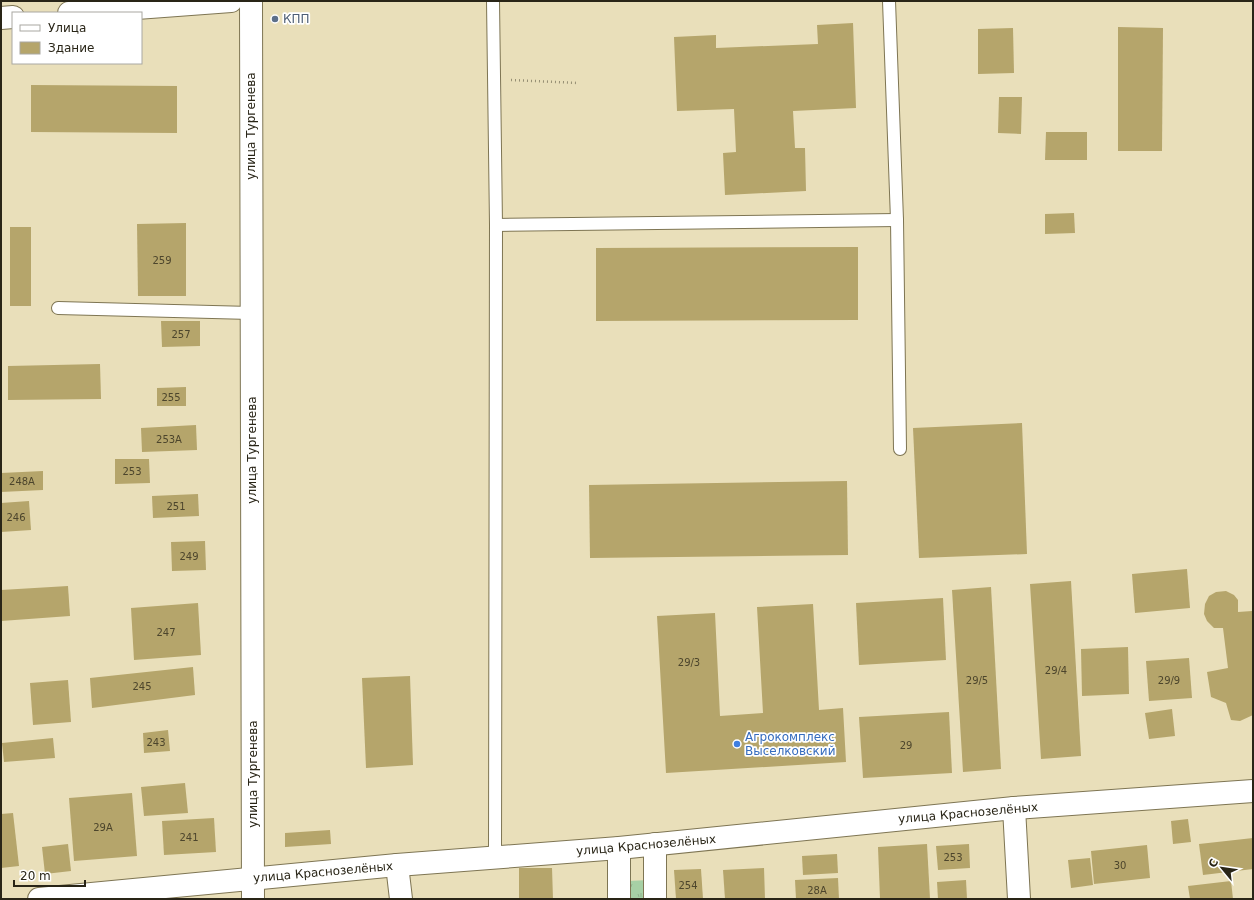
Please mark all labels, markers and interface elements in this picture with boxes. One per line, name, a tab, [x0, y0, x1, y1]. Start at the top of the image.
legend	[12, 12, 142, 64]
place label: КПП	[283, 12, 310, 26]
marker: КПП	[270, 14, 280, 24]
text: Улица	[48, 21, 86, 35]
text: Здание	[48, 41, 94, 55]
street label: улица Тургенева	[244, 72, 258, 180]
house number: 259	[152, 255, 172, 266]
house number: 257	[171, 329, 191, 340]
house number: 255	[161, 392, 181, 403]
street label: улица Тургенева	[245, 396, 259, 504]
house number: 253А	[156, 434, 182, 445]
house number: 253	[122, 466, 142, 477]
house number: 248А	[9, 476, 35, 487]
house number: 251	[166, 501, 186, 512]
house number: 246	[6, 512, 26, 523]
house number: 249	[179, 551, 199, 562]
house number: 247	[156, 627, 176, 638]
house number: 29/3	[678, 657, 700, 668]
house number: 29/4	[1045, 665, 1067, 676]
house number: 29/5	[966, 675, 988, 686]
house number: 29/9	[1158, 675, 1180, 686]
house number: 245	[132, 681, 152, 692]
street label: улица Тургенева	[246, 720, 260, 828]
place label: Агрокомплекс Выселковский	[745, 730, 835, 758]
house number: 243	[146, 737, 166, 748]
marker: Агрокомплекс Выселковский	[732, 739, 742, 749]
house number: 29	[900, 740, 912, 751]
street label: улица Краснозелёных	[897, 800, 1039, 826]
house number: 29А	[93, 822, 113, 833]
house number: 241	[179, 832, 199, 843]
street label: улица Краснозелёных	[575, 832, 717, 858]
north arrow	[1202, 848, 1242, 888]
house number: 253	[943, 852, 963, 863]
text: С	[1206, 857, 1221, 870]
street label: улица Краснозелёных	[252, 859, 394, 885]
house number: 30	[1114, 860, 1126, 871]
scale bar	[14, 862, 85, 888]
text: 20 m	[20, 869, 51, 883]
house number: 254	[678, 880, 698, 891]
house number: 28А	[807, 885, 827, 896]

